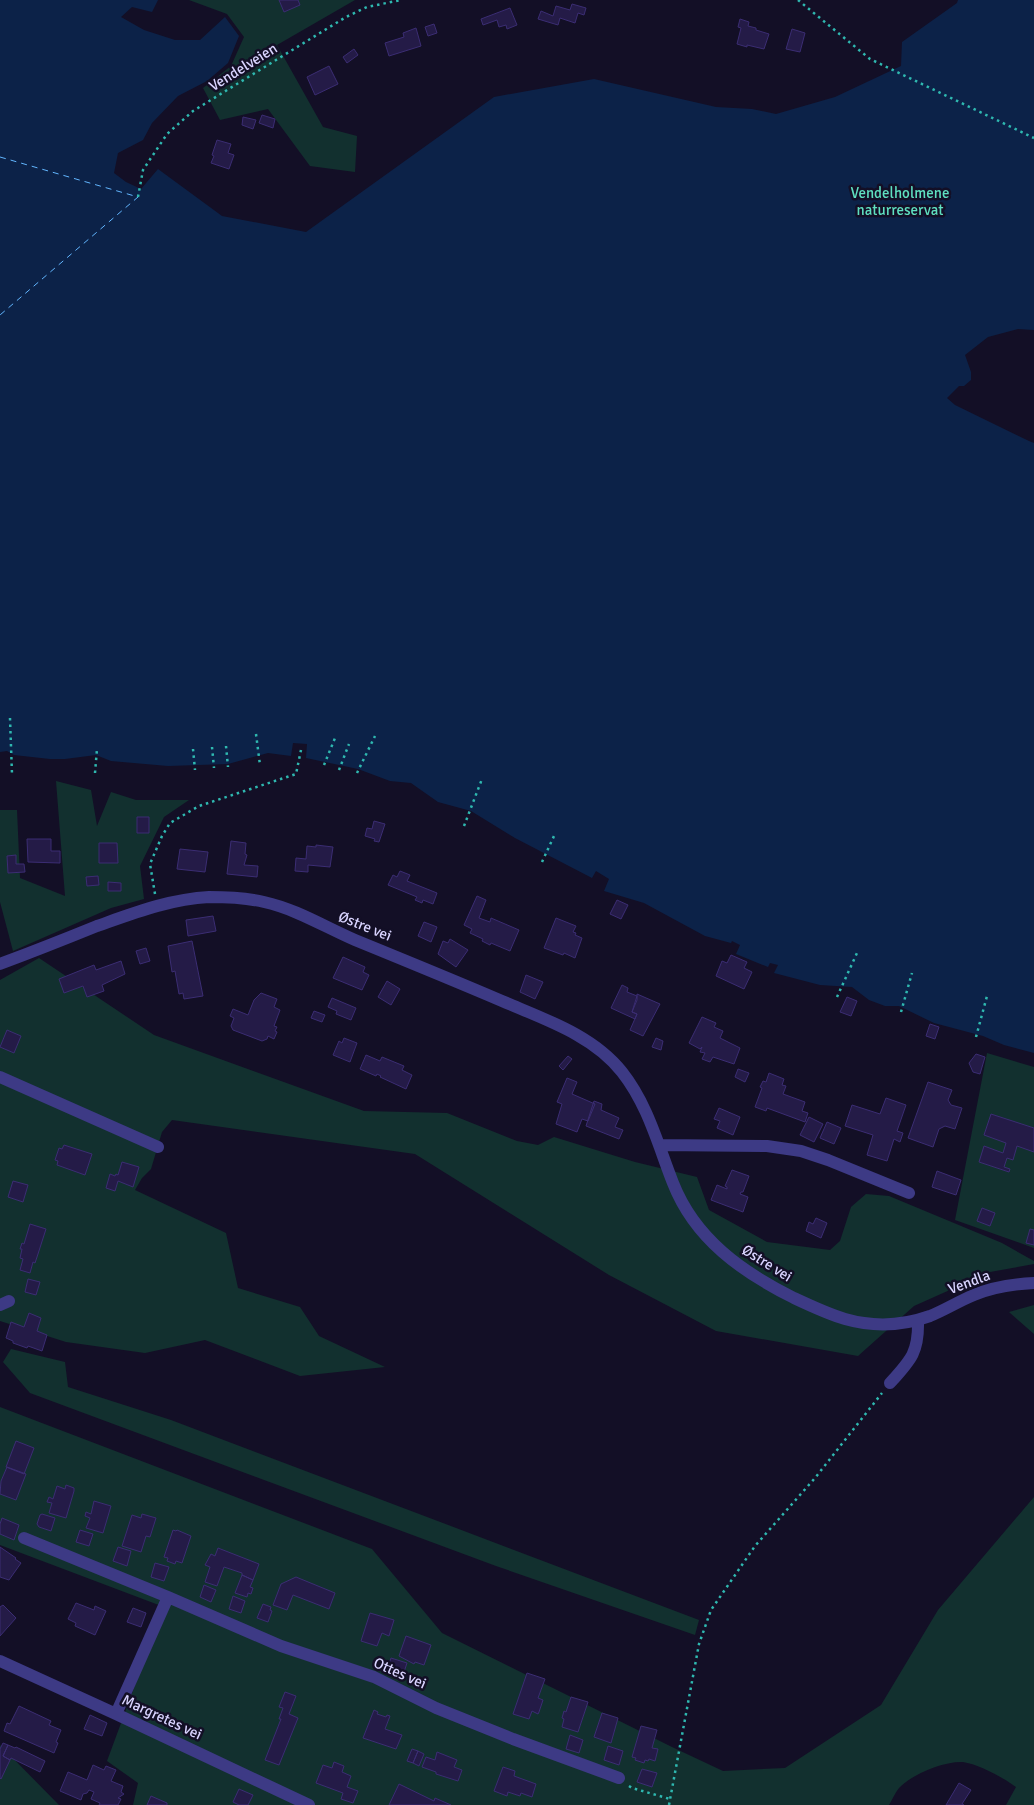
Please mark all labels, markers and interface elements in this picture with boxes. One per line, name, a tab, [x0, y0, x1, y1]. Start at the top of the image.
street label: Vendelveien	[206, 39, 280, 95]
park label: Vendelholmene naturreservat	[851, 184, 949, 219]
street label: Østre vei	[336, 907, 394, 945]
street label: Østre vei	[739, 1241, 795, 1285]
street label: Vendla	[945, 1266, 993, 1298]
street label: Ottes vei	[371, 1653, 429, 1693]
street label: Margretes vei	[119, 1691, 205, 1743]

